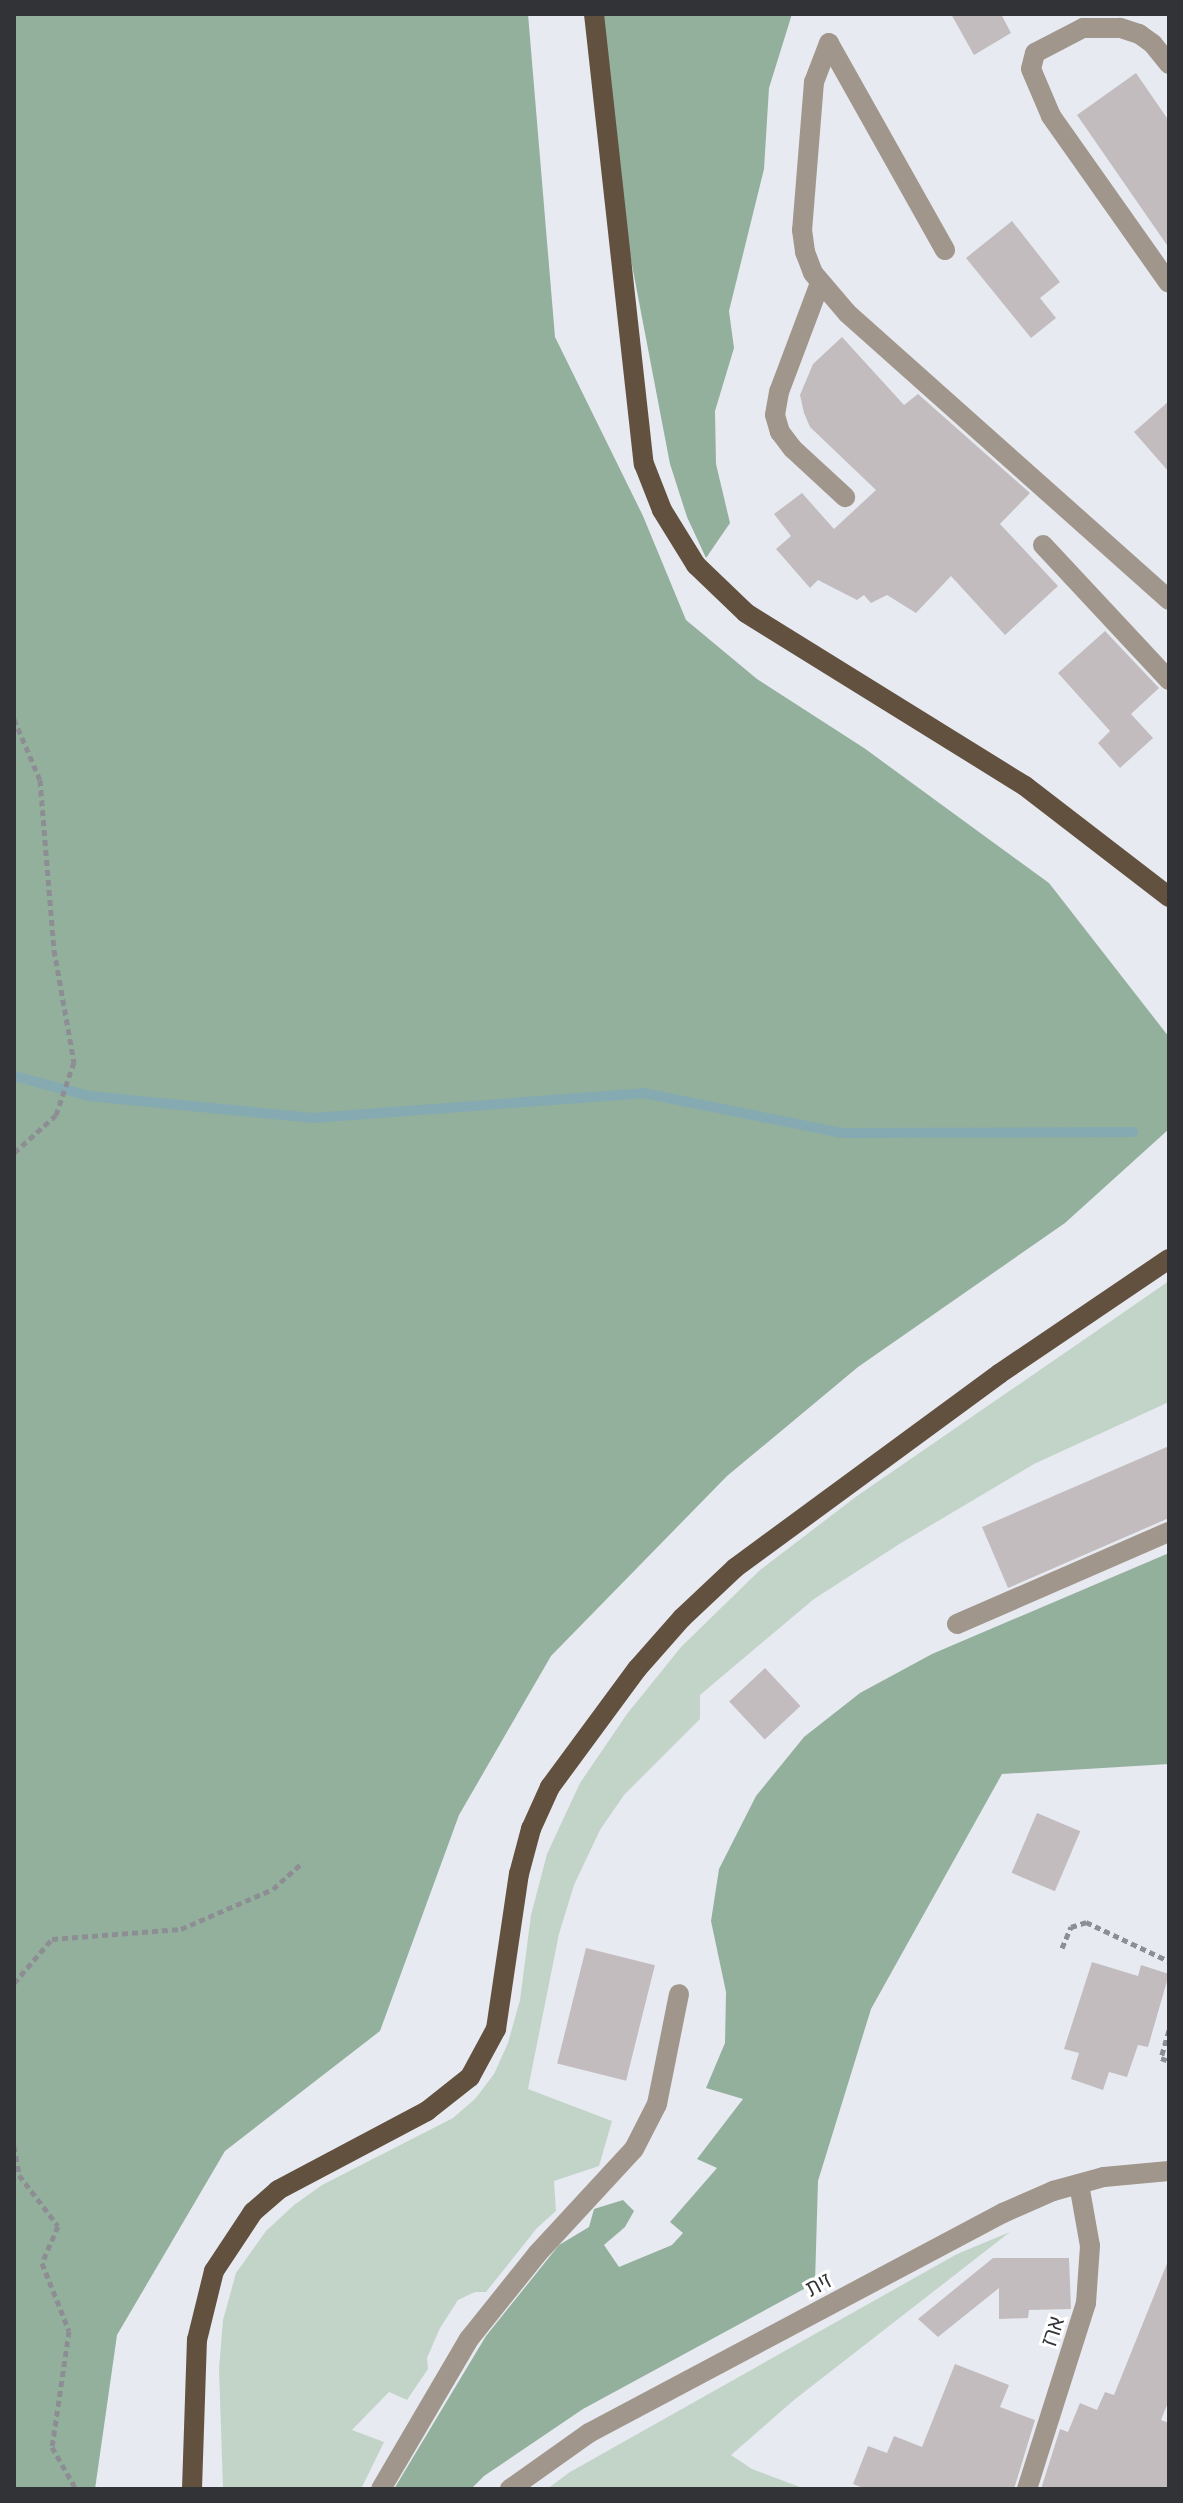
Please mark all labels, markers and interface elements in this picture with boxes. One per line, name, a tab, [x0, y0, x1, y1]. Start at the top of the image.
street label: זית	[801, 2266, 835, 2302]
street label: ארז	[1035, 2313, 1069, 2349]

